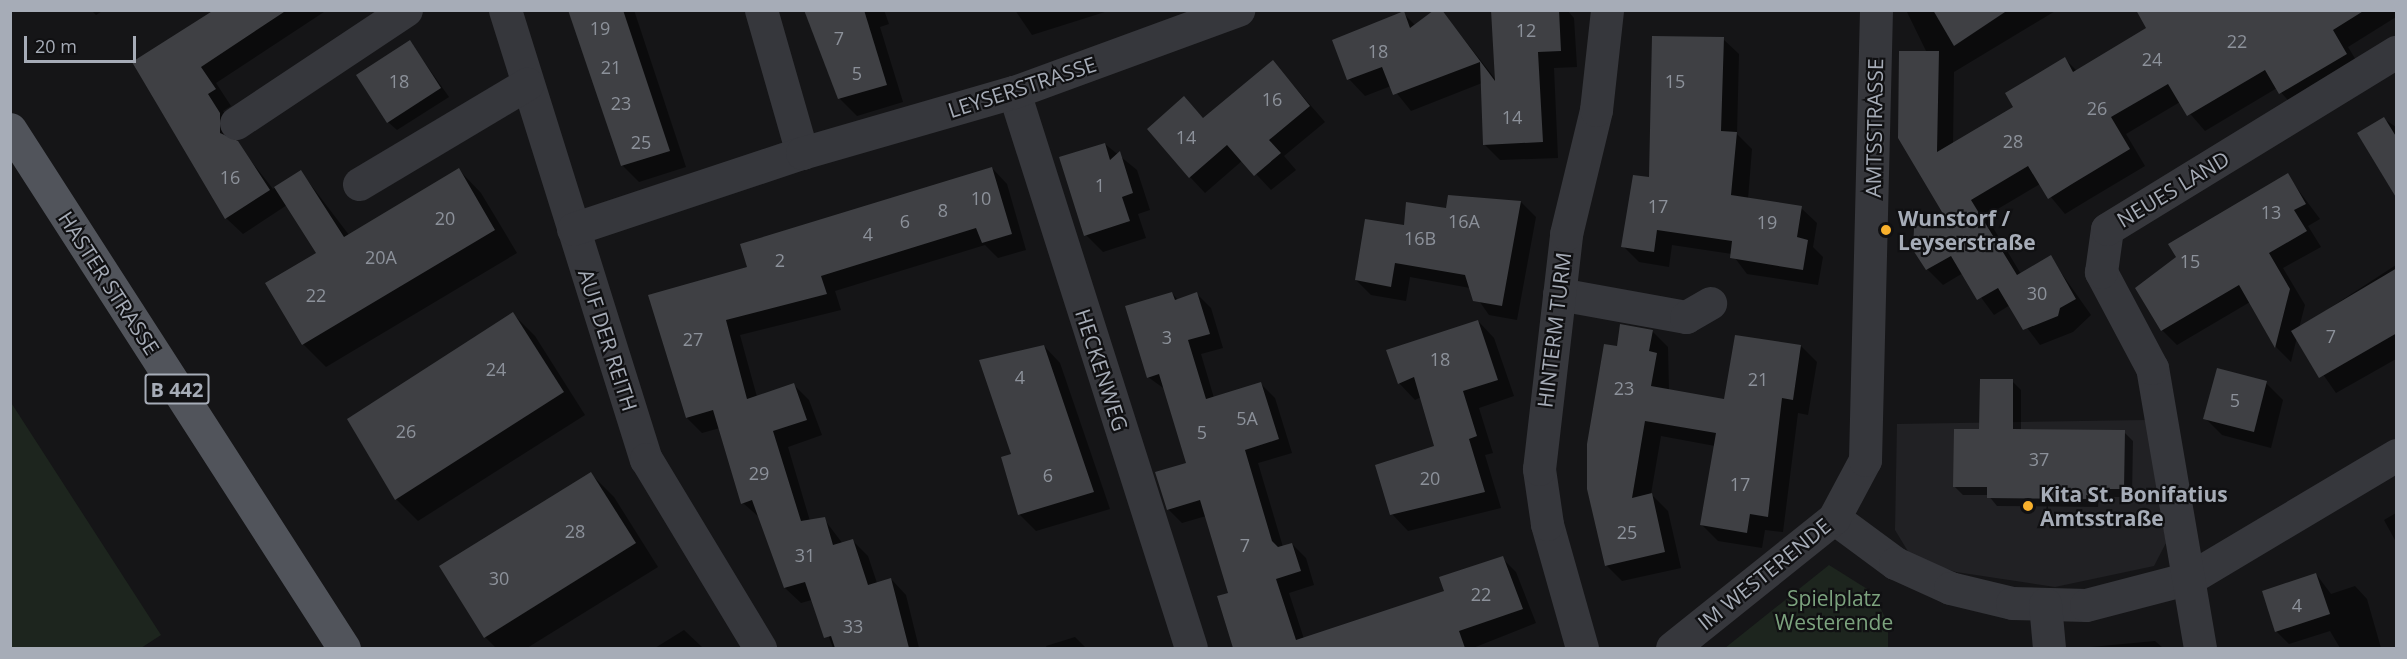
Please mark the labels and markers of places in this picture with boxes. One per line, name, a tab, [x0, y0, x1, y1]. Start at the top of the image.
place label: Wunstorf / Leyserstraße	[1898, 205, 2036, 255]
marker: Wunstorf / Leyserstraße	[1879, 223, 1893, 237]
place label: Kita St. Bonifatius Amtsstraße	[2040, 481, 2228, 531]
marker: Kita St. Bonifatius Amtsstraße	[2021, 499, 2035, 513]

